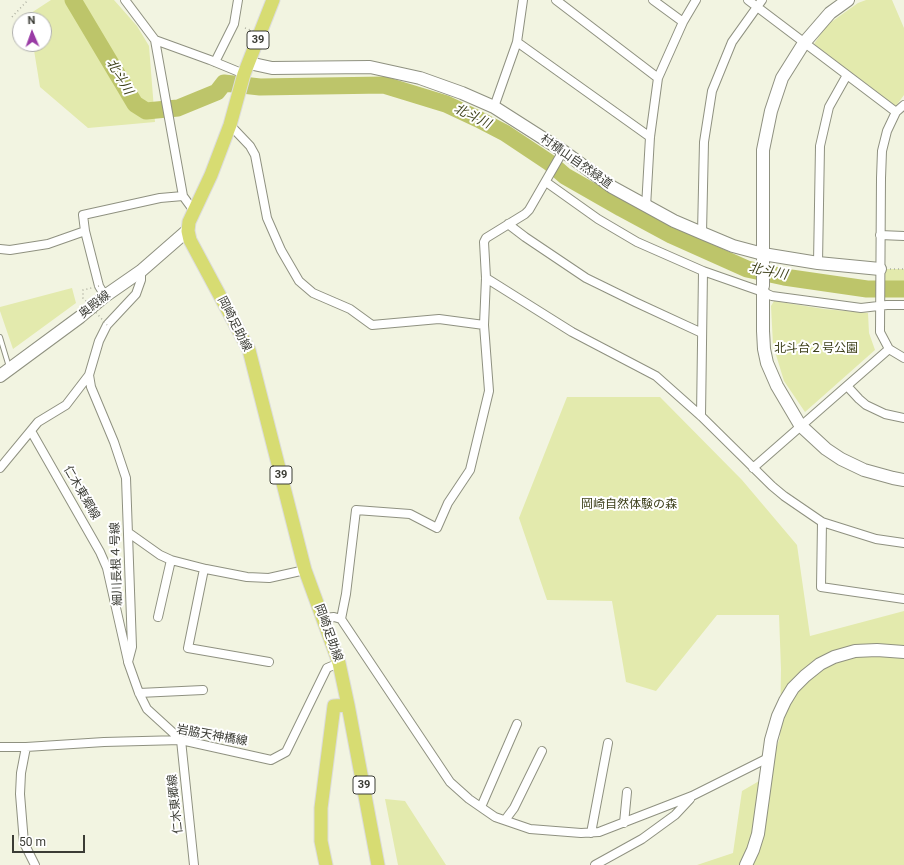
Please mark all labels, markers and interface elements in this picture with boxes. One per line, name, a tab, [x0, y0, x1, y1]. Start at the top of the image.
north arrow	[12, 12, 52, 52]
text: N	[27, 14, 36, 27]
road number: 39	[247, 31, 269, 49]
water label: 北斗川	[102, 56, 136, 98]
water label: 北斗川	[451, 101, 493, 133]
street label: 村積山自然緑道	[537, 132, 615, 192]
water label: 北斗川	[747, 261, 789, 283]
street label: 奥殿線	[76, 288, 114, 322]
street label: 岡崎足助線	[214, 294, 254, 354]
park label: 北斗台２号公園	[774, 342, 858, 356]
street label: 仁木東郷線	[60, 463, 102, 523]
road number: 39	[270, 466, 292, 484]
park label: 岡崎自然体験の森	[581, 498, 677, 512]
street label: 細川長根４号線	[108, 522, 126, 606]
street label: 岡崎足助線	[311, 602, 345, 664]
street label: 岩脇天神橋線	[175, 723, 249, 749]
street label: 仁木東郷線	[166, 773, 186, 835]
road number: 39	[353, 776, 375, 794]
scale bar	[14, 827, 87, 853]
text: 50 m	[19, 835, 46, 849]

